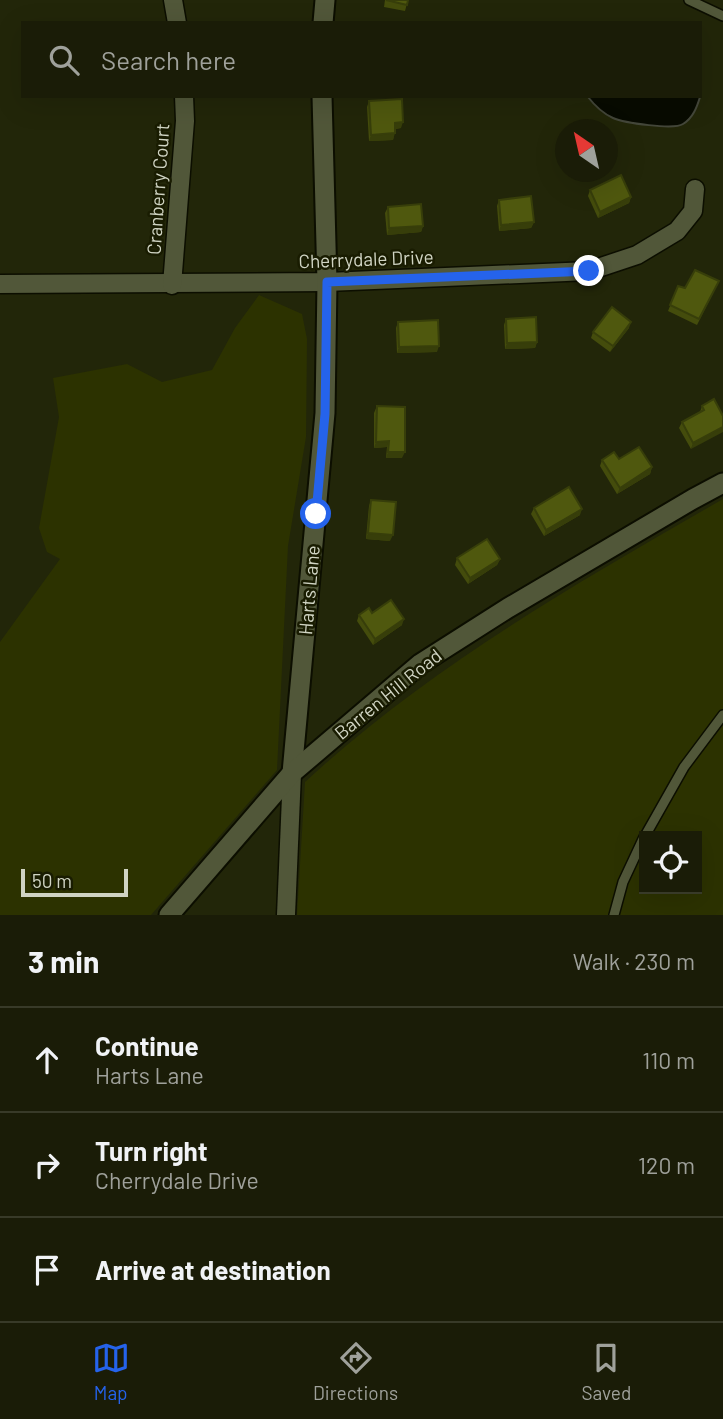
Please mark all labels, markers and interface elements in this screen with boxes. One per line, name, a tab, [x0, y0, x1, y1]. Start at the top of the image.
search box	[21, 21, 702, 98]
icon: search	[45, 41, 83, 79]
text: Search here	[101, 44, 236, 75]
north arrow	[555, 119, 618, 182]
street label: Cranberry Court	[141, 122, 174, 256]
street label: Cherrydale Drive	[298, 245, 434, 272]
route end	[573, 255, 604, 286]
route start	[300, 498, 331, 529]
street label: Harts Lane	[293, 544, 324, 636]
street label: Barren Hill Road	[329, 643, 446, 744]
map controls	[639, 831, 702, 894]
button: locate	[639, 831, 702, 894]
scale bar	[21, 866, 128, 898]
text: 50 m	[32, 869, 72, 892]
text: 3 min	[28, 943, 99, 979]
text: Walk · 230 m	[573, 947, 695, 975]
text: Continue	[95, 1030, 199, 1061]
icon: ahead	[28, 1041, 66, 1079]
text: 110 m	[642, 1046, 695, 1074]
text: Harts Lane	[95, 1061, 204, 1089]
text: Turn right	[95, 1135, 208, 1166]
icon: right	[28, 1146, 66, 1184]
text: 120 m	[638, 1151, 695, 1179]
text: Cherrydale Drive	[95, 1166, 259, 1194]
icon: arrive	[28, 1251, 66, 1289]
text: Arrive at destination	[95, 1254, 331, 1285]
tab: Map	[92, 1339, 130, 1404]
tab: Directions	[313, 1339, 398, 1404]
tab: Saved	[581, 1339, 631, 1404]

